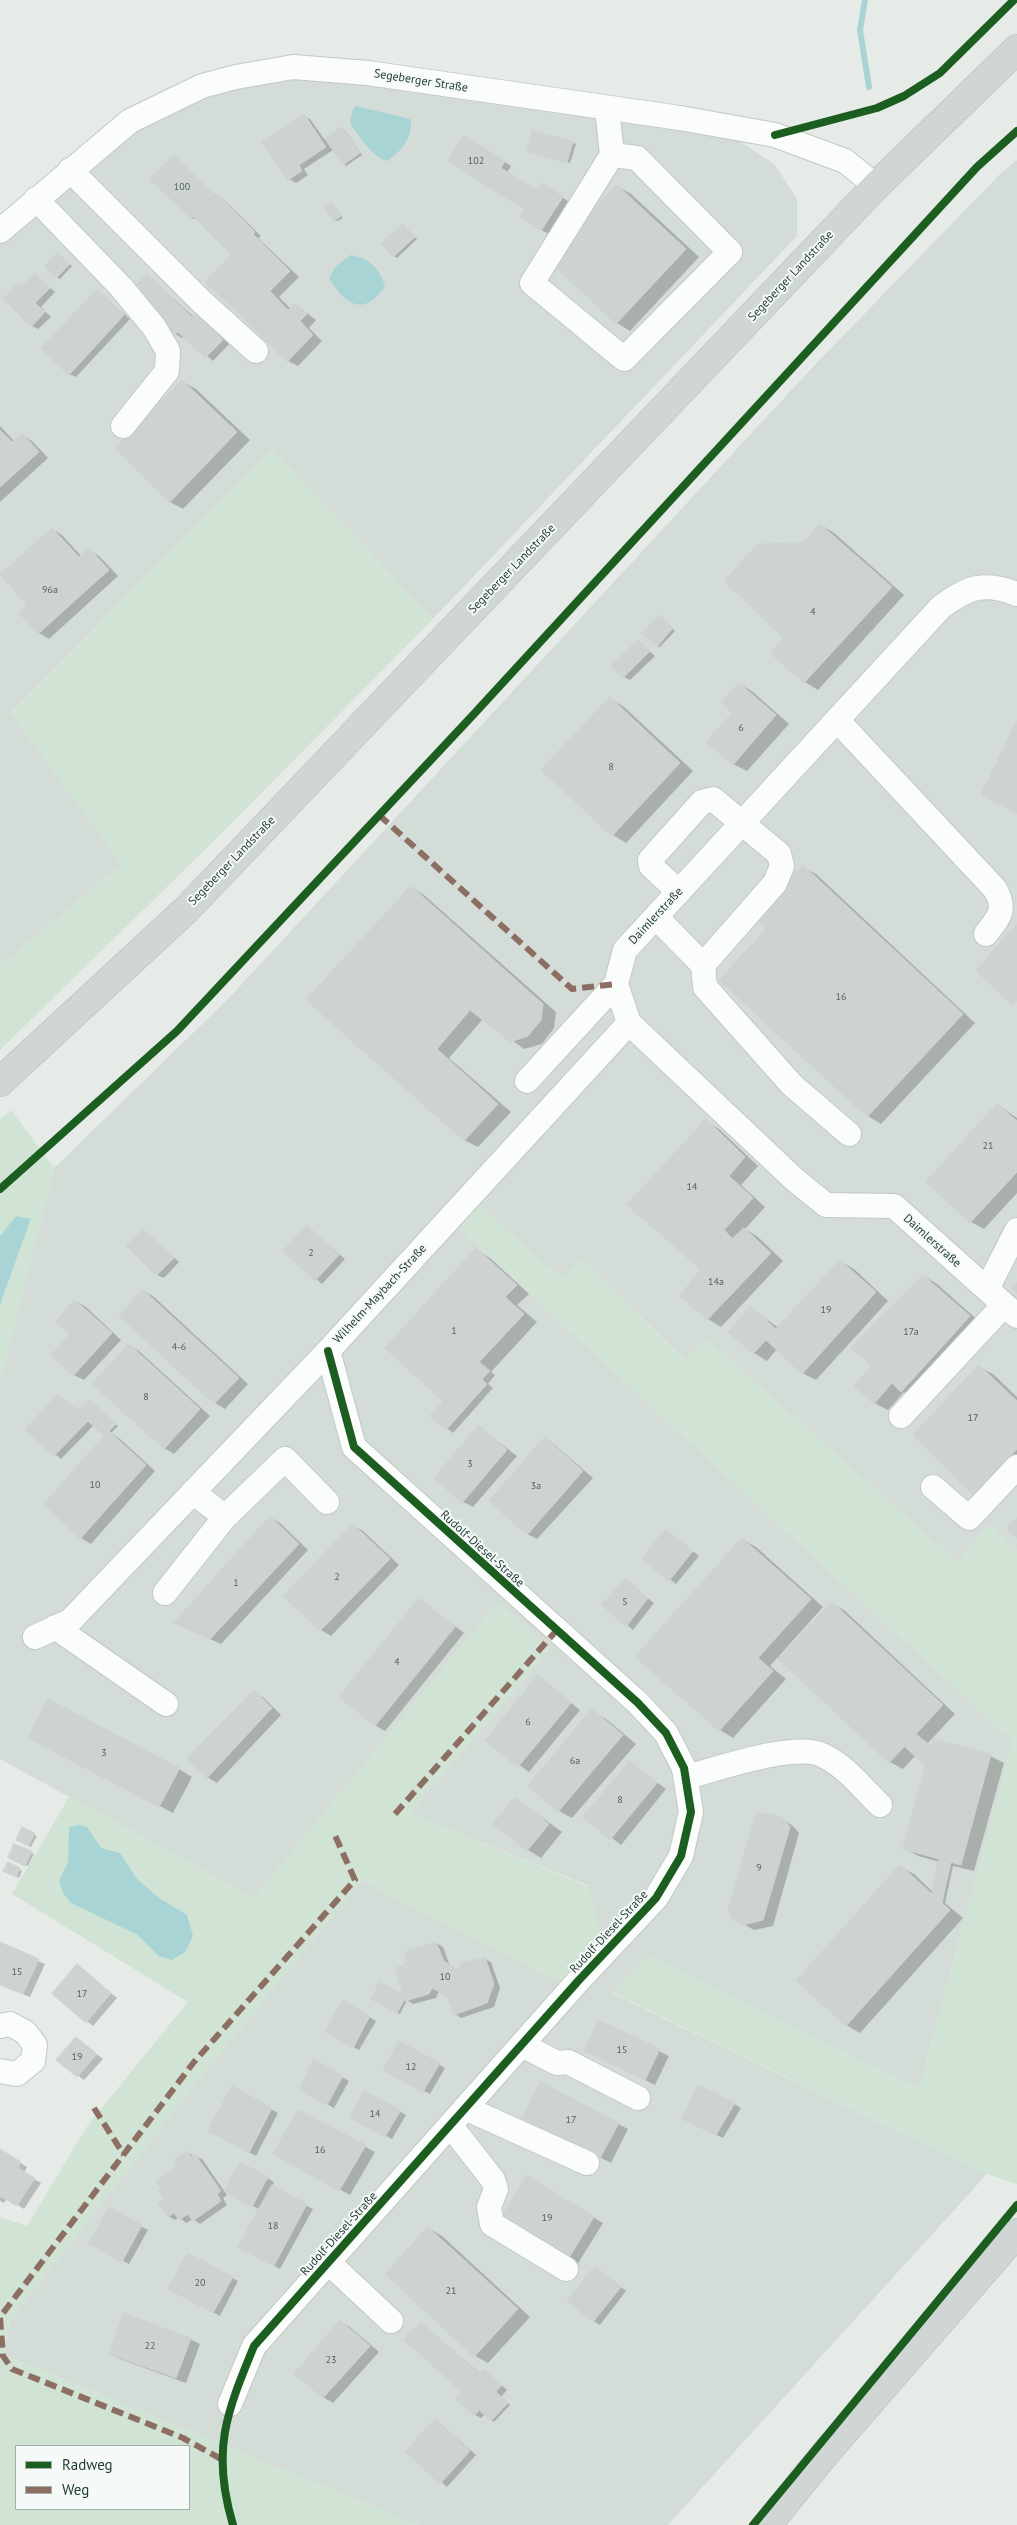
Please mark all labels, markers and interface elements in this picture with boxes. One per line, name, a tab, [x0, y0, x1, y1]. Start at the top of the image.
street label: Segeberger Straße	[373, 66, 469, 96]
house number: 102	[468, 155, 484, 167]
house number: 100	[174, 181, 190, 193]
street label: Segeberger Landstraße	[745, 228, 837, 324]
street label: Segeberger Landstraße	[466, 521, 558, 617]
house number: 96a	[42, 584, 58, 596]
house number: 4	[810, 606, 816, 618]
house number: 6	[738, 722, 744, 734]
house number: 8	[608, 761, 614, 773]
street label: Segeberger Landstraße	[186, 813, 278, 909]
street label: Daimlerstraße	[626, 884, 686, 948]
house number: 16	[836, 991, 846, 1003]
house number: 21	[983, 1140, 993, 1152]
house number: 14	[687, 1181, 697, 1193]
street label: Daimlerstraße	[900, 1211, 964, 1271]
street label: Wilhelm-Maybach-Straße	[330, 1241, 430, 1347]
house number: 2	[308, 1247, 314, 1259]
house number: 14a	[708, 1276, 724, 1288]
house number: 19	[821, 1304, 831, 1316]
house number: 1	[451, 1325, 457, 1337]
house number: 17a	[903, 1326, 919, 1338]
house number: 4-6	[172, 1341, 186, 1353]
house number: 8	[143, 1391, 149, 1403]
house number: 17	[968, 1412, 978, 1424]
house number: 3	[467, 1458, 473, 1470]
house number: 10	[90, 1479, 100, 1491]
house number: 3a	[531, 1480, 541, 1492]
street label: Rudolf-Diesel-Straße	[437, 1508, 527, 1590]
house number: 2	[334, 1571, 340, 1583]
house number: 1	[233, 1577, 239, 1589]
house number: 5	[622, 1596, 628, 1608]
house number: 4	[394, 1656, 400, 1668]
house number: 6	[525, 1716, 531, 1728]
house number: 3	[101, 1747, 107, 1759]
house number: 6a	[570, 1755, 580, 1767]
house number: 8	[617, 1794, 623, 1806]
house number: 9	[756, 1862, 762, 1874]
street label: Rudolf-Diesel-Straße	[567, 1888, 651, 1976]
house number: 15	[12, 1966, 22, 1978]
house number: 10	[440, 1971, 450, 1983]
house number: 17	[77, 1988, 87, 2000]
house number: 15	[617, 2044, 627, 2056]
house number: 19	[72, 2051, 82, 2063]
house number: 12	[406, 2061, 416, 2073]
house number: 14	[370, 2108, 380, 2120]
house number: 17	[566, 2114, 576, 2126]
house number: 16	[315, 2144, 325, 2156]
street label: Rudolf-Diesel-Straße	[298, 2189, 380, 2279]
house number: 19	[542, 2212, 552, 2224]
house number: 18	[268, 2220, 278, 2232]
house number: 20	[195, 2277, 205, 2289]
house number: 21	[446, 2285, 456, 2297]
house number: 22	[145, 2340, 155, 2352]
house number: 23	[326, 2354, 336, 2366]
legend	[15, 2445, 190, 2510]
text: Radweg	[62, 2455, 113, 2474]
text: Weg	[62, 2480, 89, 2499]

